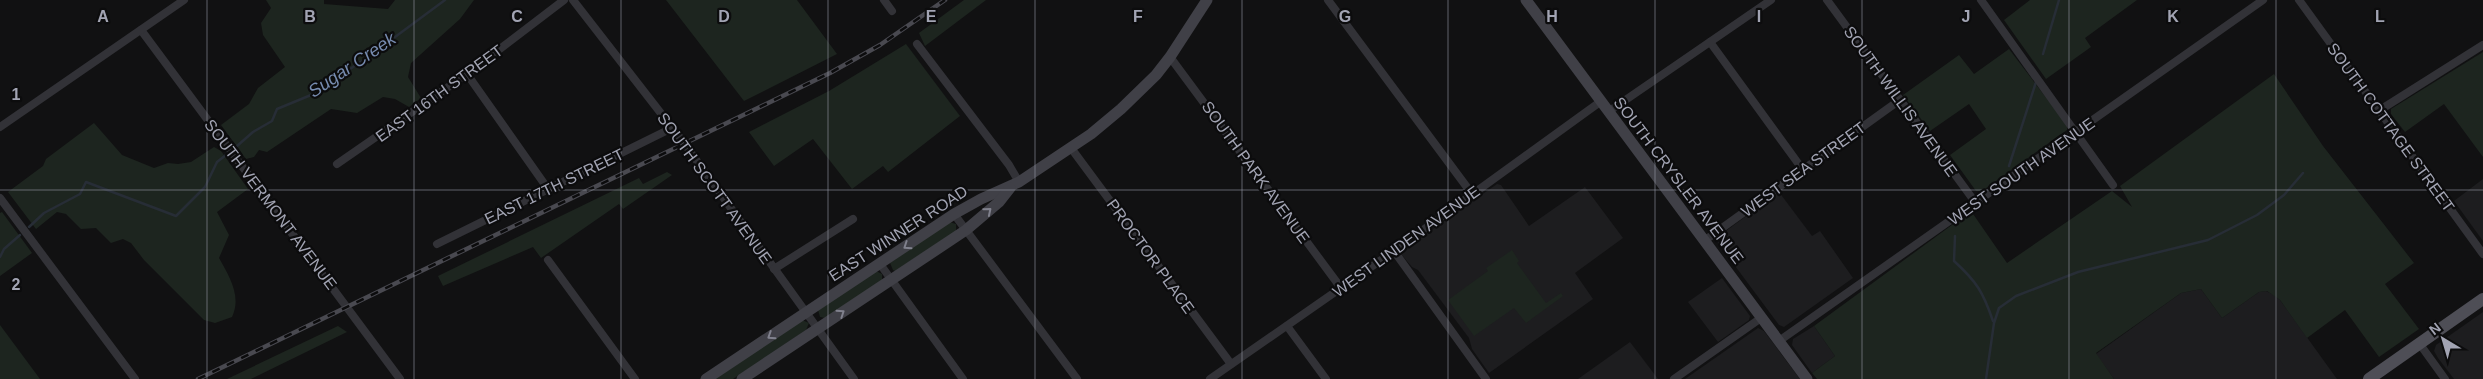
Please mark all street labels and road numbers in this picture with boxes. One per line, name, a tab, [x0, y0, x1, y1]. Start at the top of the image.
street label: SOUTH WILLIS AVENUE	[1841, 23, 1961, 180]
street label: SOUTH COTTAGE STREET	[2324, 40, 2458, 215]
street label: EAST 16TH STREET	[373, 42, 506, 145]
street label: SOUTH CRYSLER AVENUE	[1610, 94, 1747, 267]
street label: SOUTH PARK AVENUE	[1198, 98, 1313, 246]
street label: SOUTH SCOTT AVENUE	[654, 109, 775, 267]
street label: WEST SOUTH AVENUE	[1945, 114, 2098, 228]
street label: SOUTH VERMONT AVENUE	[201, 116, 340, 293]
street label: WEST SEA STREET	[1738, 119, 1869, 220]
street label: EAST 17TH STREET	[482, 145, 627, 228]
street label: EAST WINNER ROAD	[826, 182, 971, 285]
street label: WEST LINDEN AVENUE	[1330, 182, 1483, 300]
street label: PROCTOR PLACE	[1104, 196, 1198, 317]

